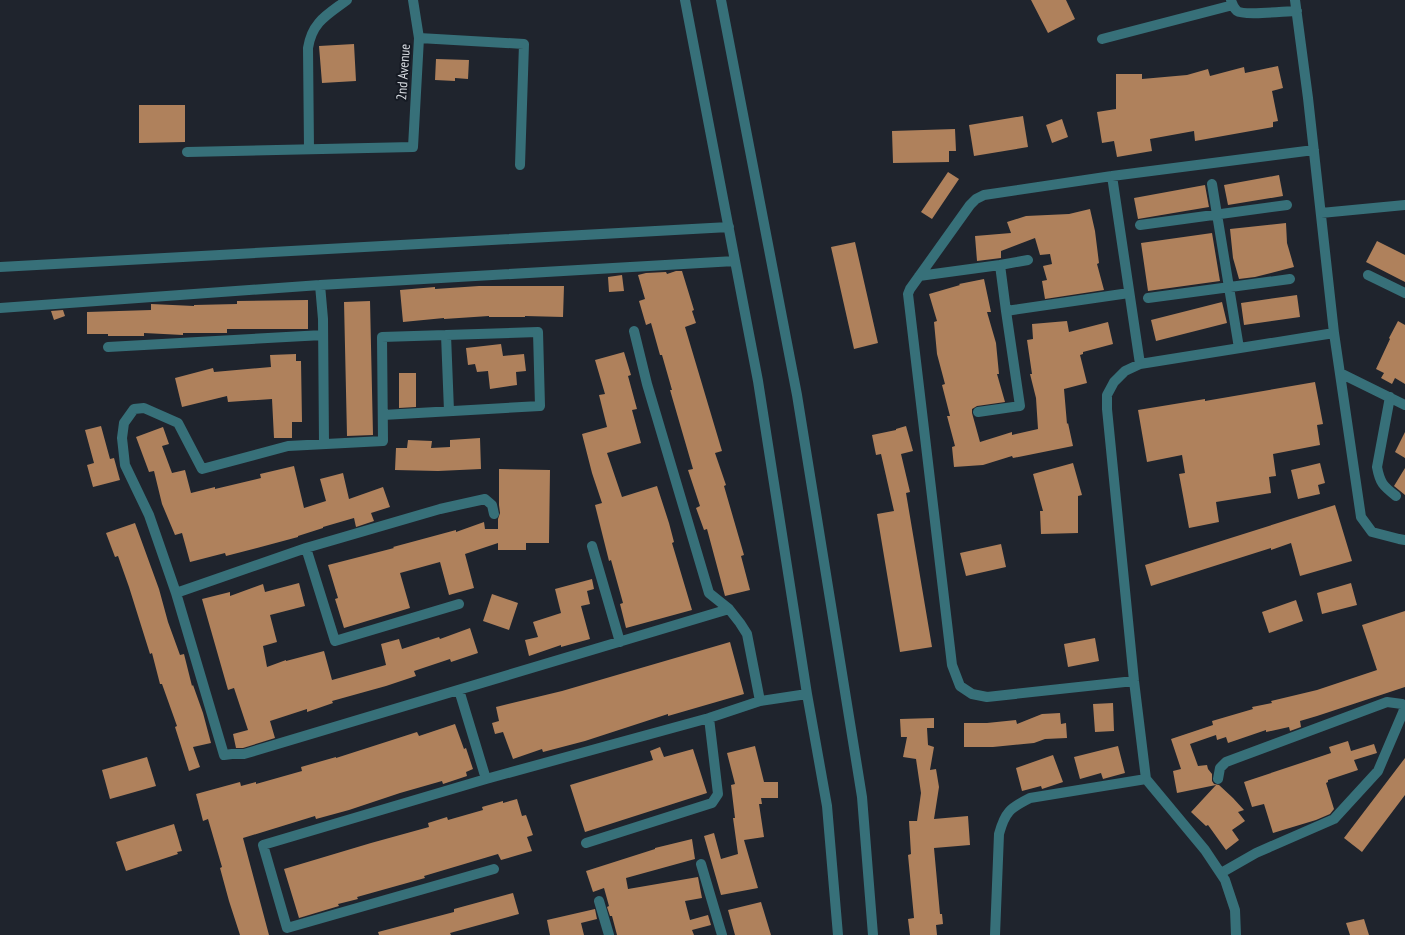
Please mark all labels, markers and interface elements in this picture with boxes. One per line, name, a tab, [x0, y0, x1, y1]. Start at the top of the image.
street label: 2nd Avenue	[392, 43, 414, 101]

